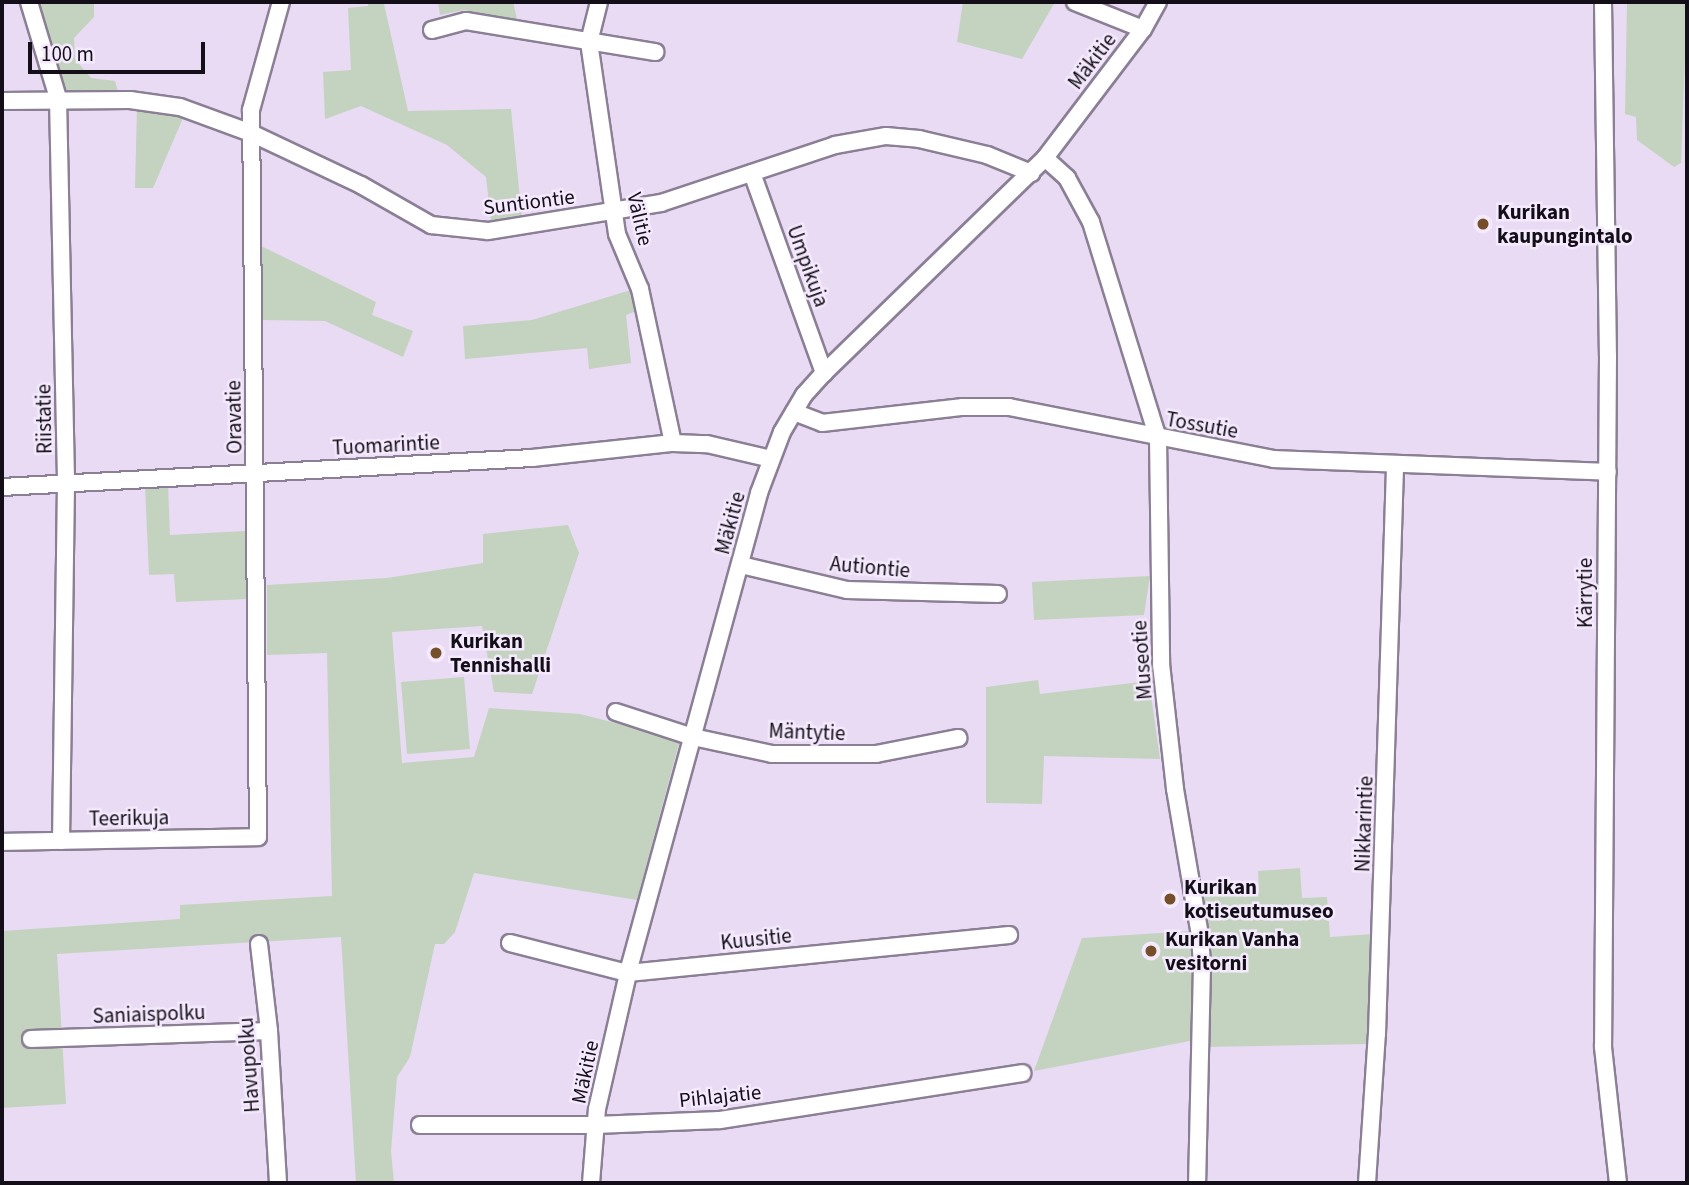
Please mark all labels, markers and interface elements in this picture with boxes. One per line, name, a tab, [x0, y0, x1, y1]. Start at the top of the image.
scale bar	[32, 28, 208, 72]
street label: Mäkitie	[1063, 28, 1121, 94]
text: 100 m	[41, 39, 94, 69]
street label: Suntiontie	[482, 184, 576, 220]
street label: Välitie	[622, 190, 658, 248]
place label: Kurikan kaupungintalo	[1497, 199, 1633, 249]
marker: Kurikan kaupungintalo	[1475, 216, 1491, 232]
street label: Umpikuja	[782, 222, 834, 310]
street label: Oravatie	[221, 380, 247, 454]
street label: Riistatie	[31, 384, 57, 454]
street label: Tossutie	[1164, 406, 1240, 444]
street label: Tuomarintie	[332, 430, 440, 460]
street label: Mäkitie	[710, 489, 750, 557]
street label: Autiontie	[829, 551, 911, 583]
street label: Kärrytie	[1572, 558, 1598, 628]
street label: Museotie	[1127, 619, 1157, 701]
place label: Kurikan Tennishalli	[450, 628, 551, 678]
marker: Kurikan Tennishalli	[428, 645, 444, 661]
street label: Mäntytie	[768, 718, 846, 746]
street label: Nikkarintie	[1350, 775, 1378, 873]
street label: Teerikuja	[89, 805, 169, 831]
place label: Kurikan kotiseutumuseo	[1184, 874, 1334, 924]
marker: Kurikan kotiseutumuseo	[1162, 891, 1178, 907]
street label: Kuusitie	[719, 923, 793, 955]
place label: Kurikan Vanha vesitorni	[1165, 926, 1299, 976]
marker: Kurikan Vanha vesitorni	[1143, 943, 1159, 959]
street label: Saniaispolku	[92, 999, 206, 1029]
street label: Havupolku	[233, 1017, 265, 1113]
street label: Mäkitie	[566, 1038, 604, 1106]
street label: Pihlajatie	[678, 1079, 762, 1113]

